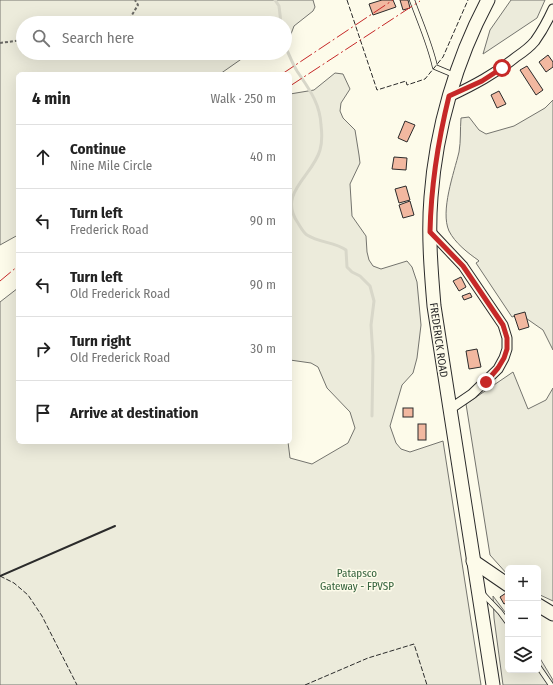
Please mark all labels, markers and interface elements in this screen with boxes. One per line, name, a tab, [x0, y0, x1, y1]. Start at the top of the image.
search box	[16, 16, 292, 60]
icon: search	[30, 27, 52, 49]
text: Search here	[62, 29, 134, 47]
route start	[493, 59, 511, 77]
text: 4 min	[32, 88, 71, 109]
text: Walk · 250 m	[211, 91, 276, 106]
text: Continue	[70, 140, 126, 158]
icon: ahead	[32, 146, 54, 168]
text: 40 m	[250, 149, 276, 164]
text: Nine Mile Circle	[70, 158, 152, 173]
text: Turn left	[70, 204, 123, 222]
icon: left	[32, 210, 54, 232]
text: 90 m	[250, 213, 276, 228]
text: Frederick Road	[70, 222, 149, 237]
text: Turn left	[70, 268, 123, 286]
icon: left	[32, 274, 54, 296]
text: 90 m	[250, 277, 276, 292]
text: Old Frederick Road	[70, 286, 170, 301]
street label: FREDERICK ROAD	[427, 302, 450, 378]
text: Turn right	[70, 332, 131, 350]
icon: right	[32, 338, 54, 360]
text: 30 m	[250, 341, 276, 356]
text: Old Frederick Road	[70, 350, 170, 365]
route end	[477, 373, 495, 391]
icon: arrive	[32, 402, 54, 424]
text: Arrive at destination	[70, 404, 198, 422]
map controls	[505, 565, 541, 673]
button: +	[505, 565, 541, 601]
park label: Patapsco Gateway - FPVSP	[320, 567, 394, 593]
button: −	[505, 601, 541, 637]
button: layers	[505, 637, 541, 673]

